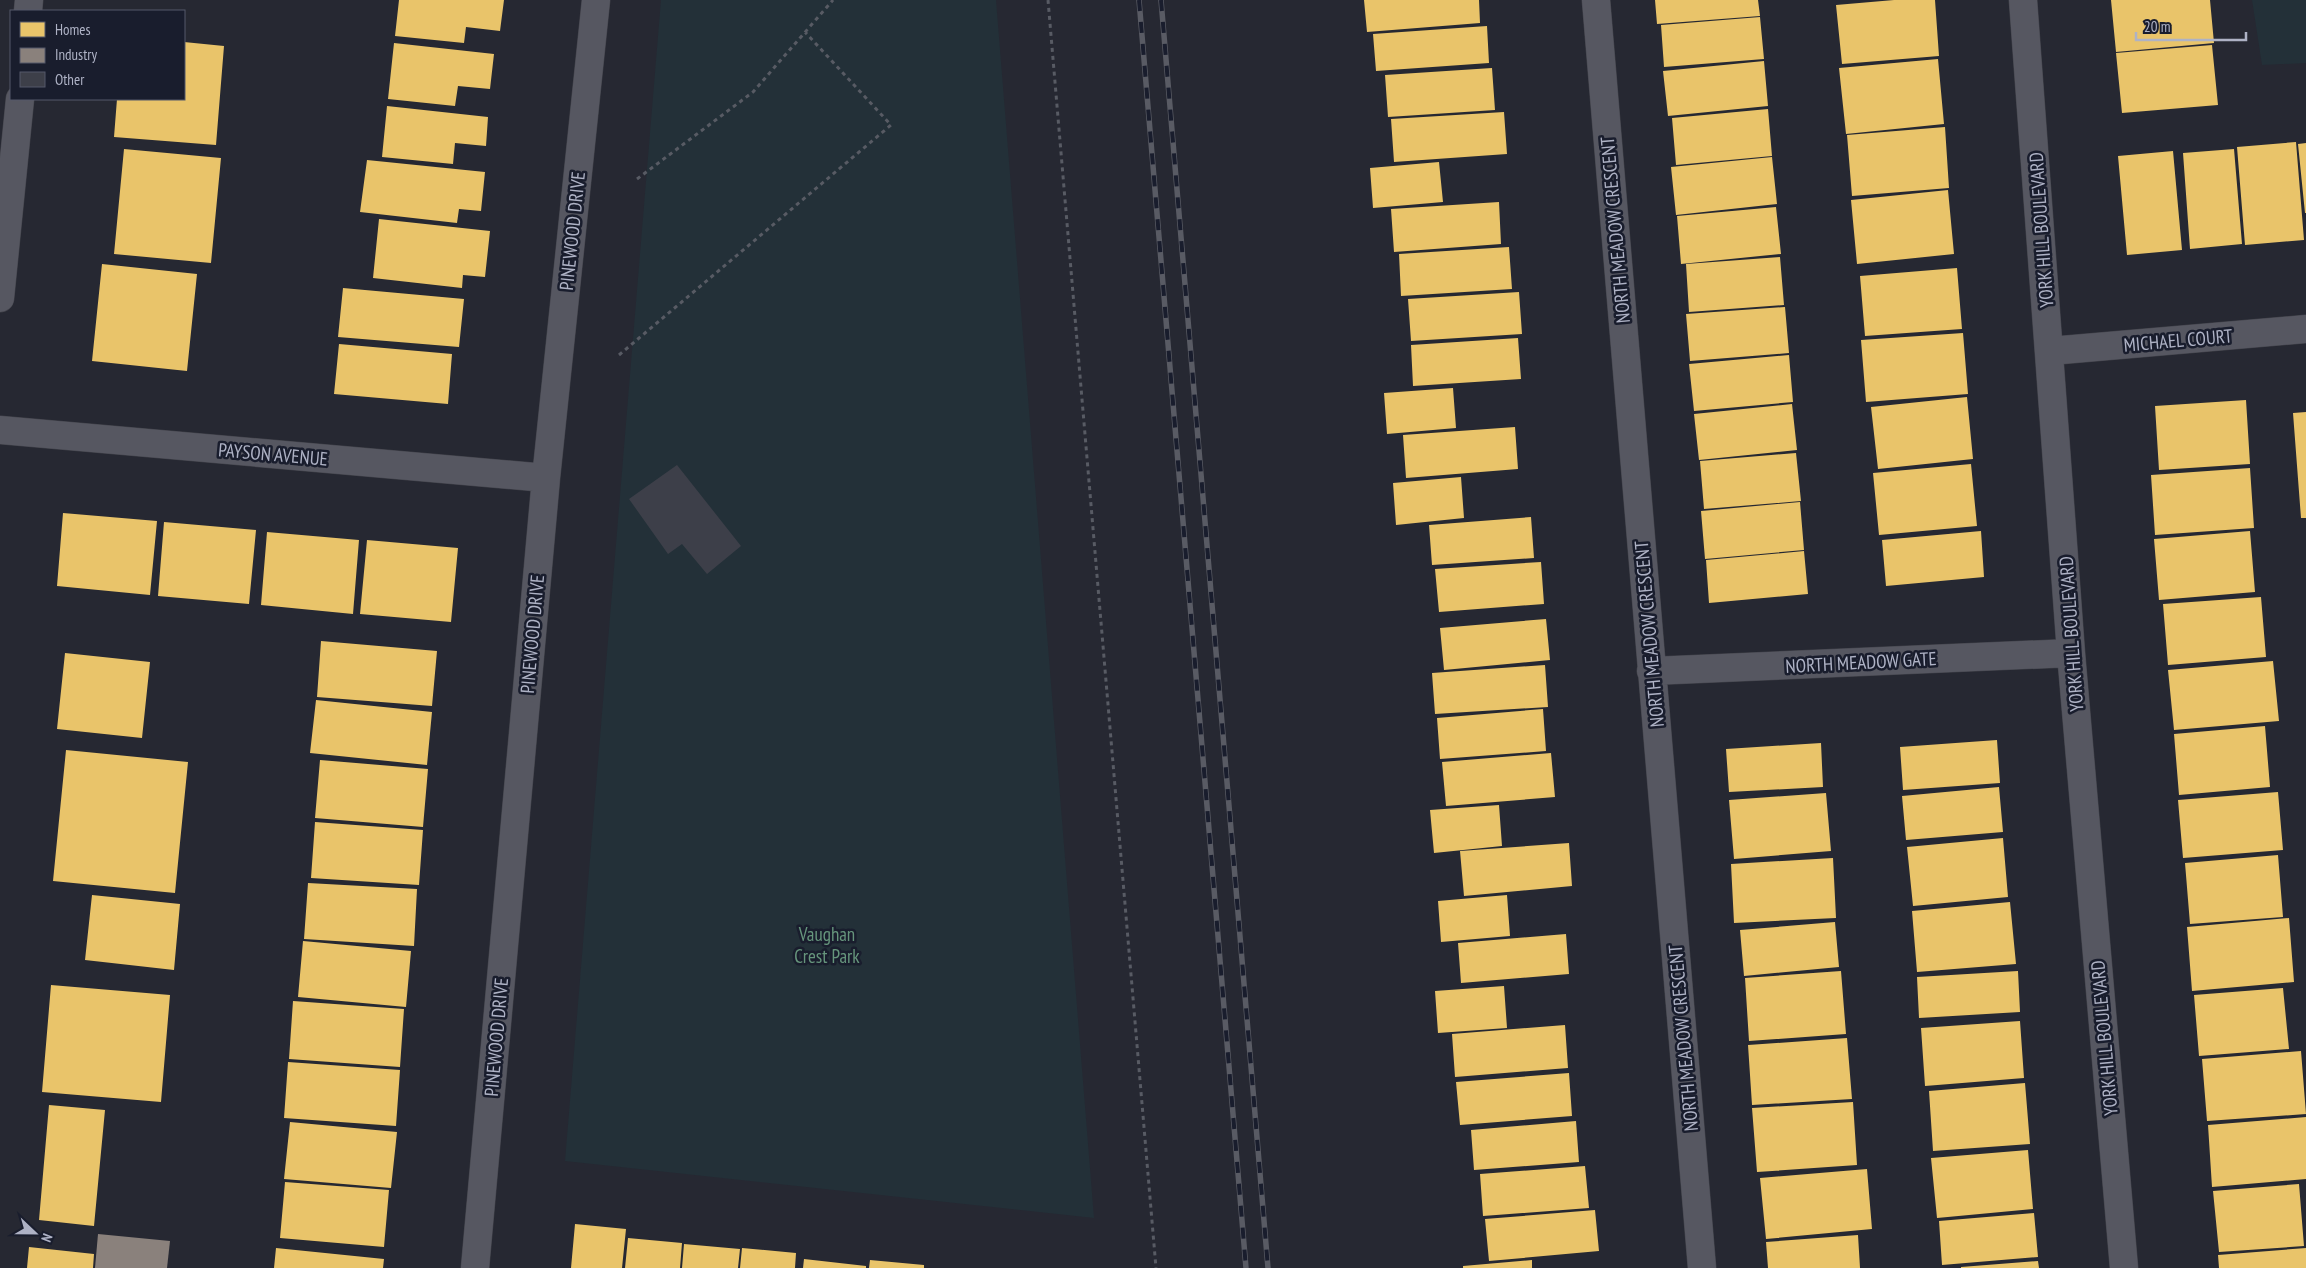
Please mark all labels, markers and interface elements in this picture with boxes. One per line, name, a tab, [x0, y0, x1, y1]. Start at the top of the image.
legend	[10, 10, 185, 100]
scale bar	[2136, 10, 2246, 42]
text: 20 m	[2144, 17, 2170, 36]
text: Homes	[55, 20, 91, 39]
text: Industry	[55, 45, 97, 64]
text: Other	[55, 70, 85, 89]
street label: NORTH MEADOW CRESCENT	[1595, 135, 1635, 324]
street label: YORK HILL BOULEVARD	[2024, 151, 2058, 308]
street label: PINEWOOD DRIVE	[554, 170, 590, 292]
street label: MICHAEL COURT	[2123, 323, 2234, 357]
street label: PAYSON AVENUE	[217, 437, 329, 471]
street label: NORTH MEADOW CRESCENT	[1629, 539, 1669, 728]
street label: YORK HILL BOULEVARD	[2054, 555, 2088, 712]
street label: PINEWOOD DRIVE	[515, 574, 549, 694]
street label: NORTH MEADOW GATE	[1785, 646, 1937, 678]
park label: Vaughan Crest Park	[794, 922, 860, 968]
street label: NORTH MEADOW CRESCENT	[1663, 943, 1703, 1132]
street label: YORK HILL BOULEVARD	[2085, 959, 2123, 1117]
street label: PINEWOOD DRIVE	[479, 977, 513, 1097]
north arrow	[10, 1208, 60, 1258]
text: N	[37, 1231, 57, 1245]

